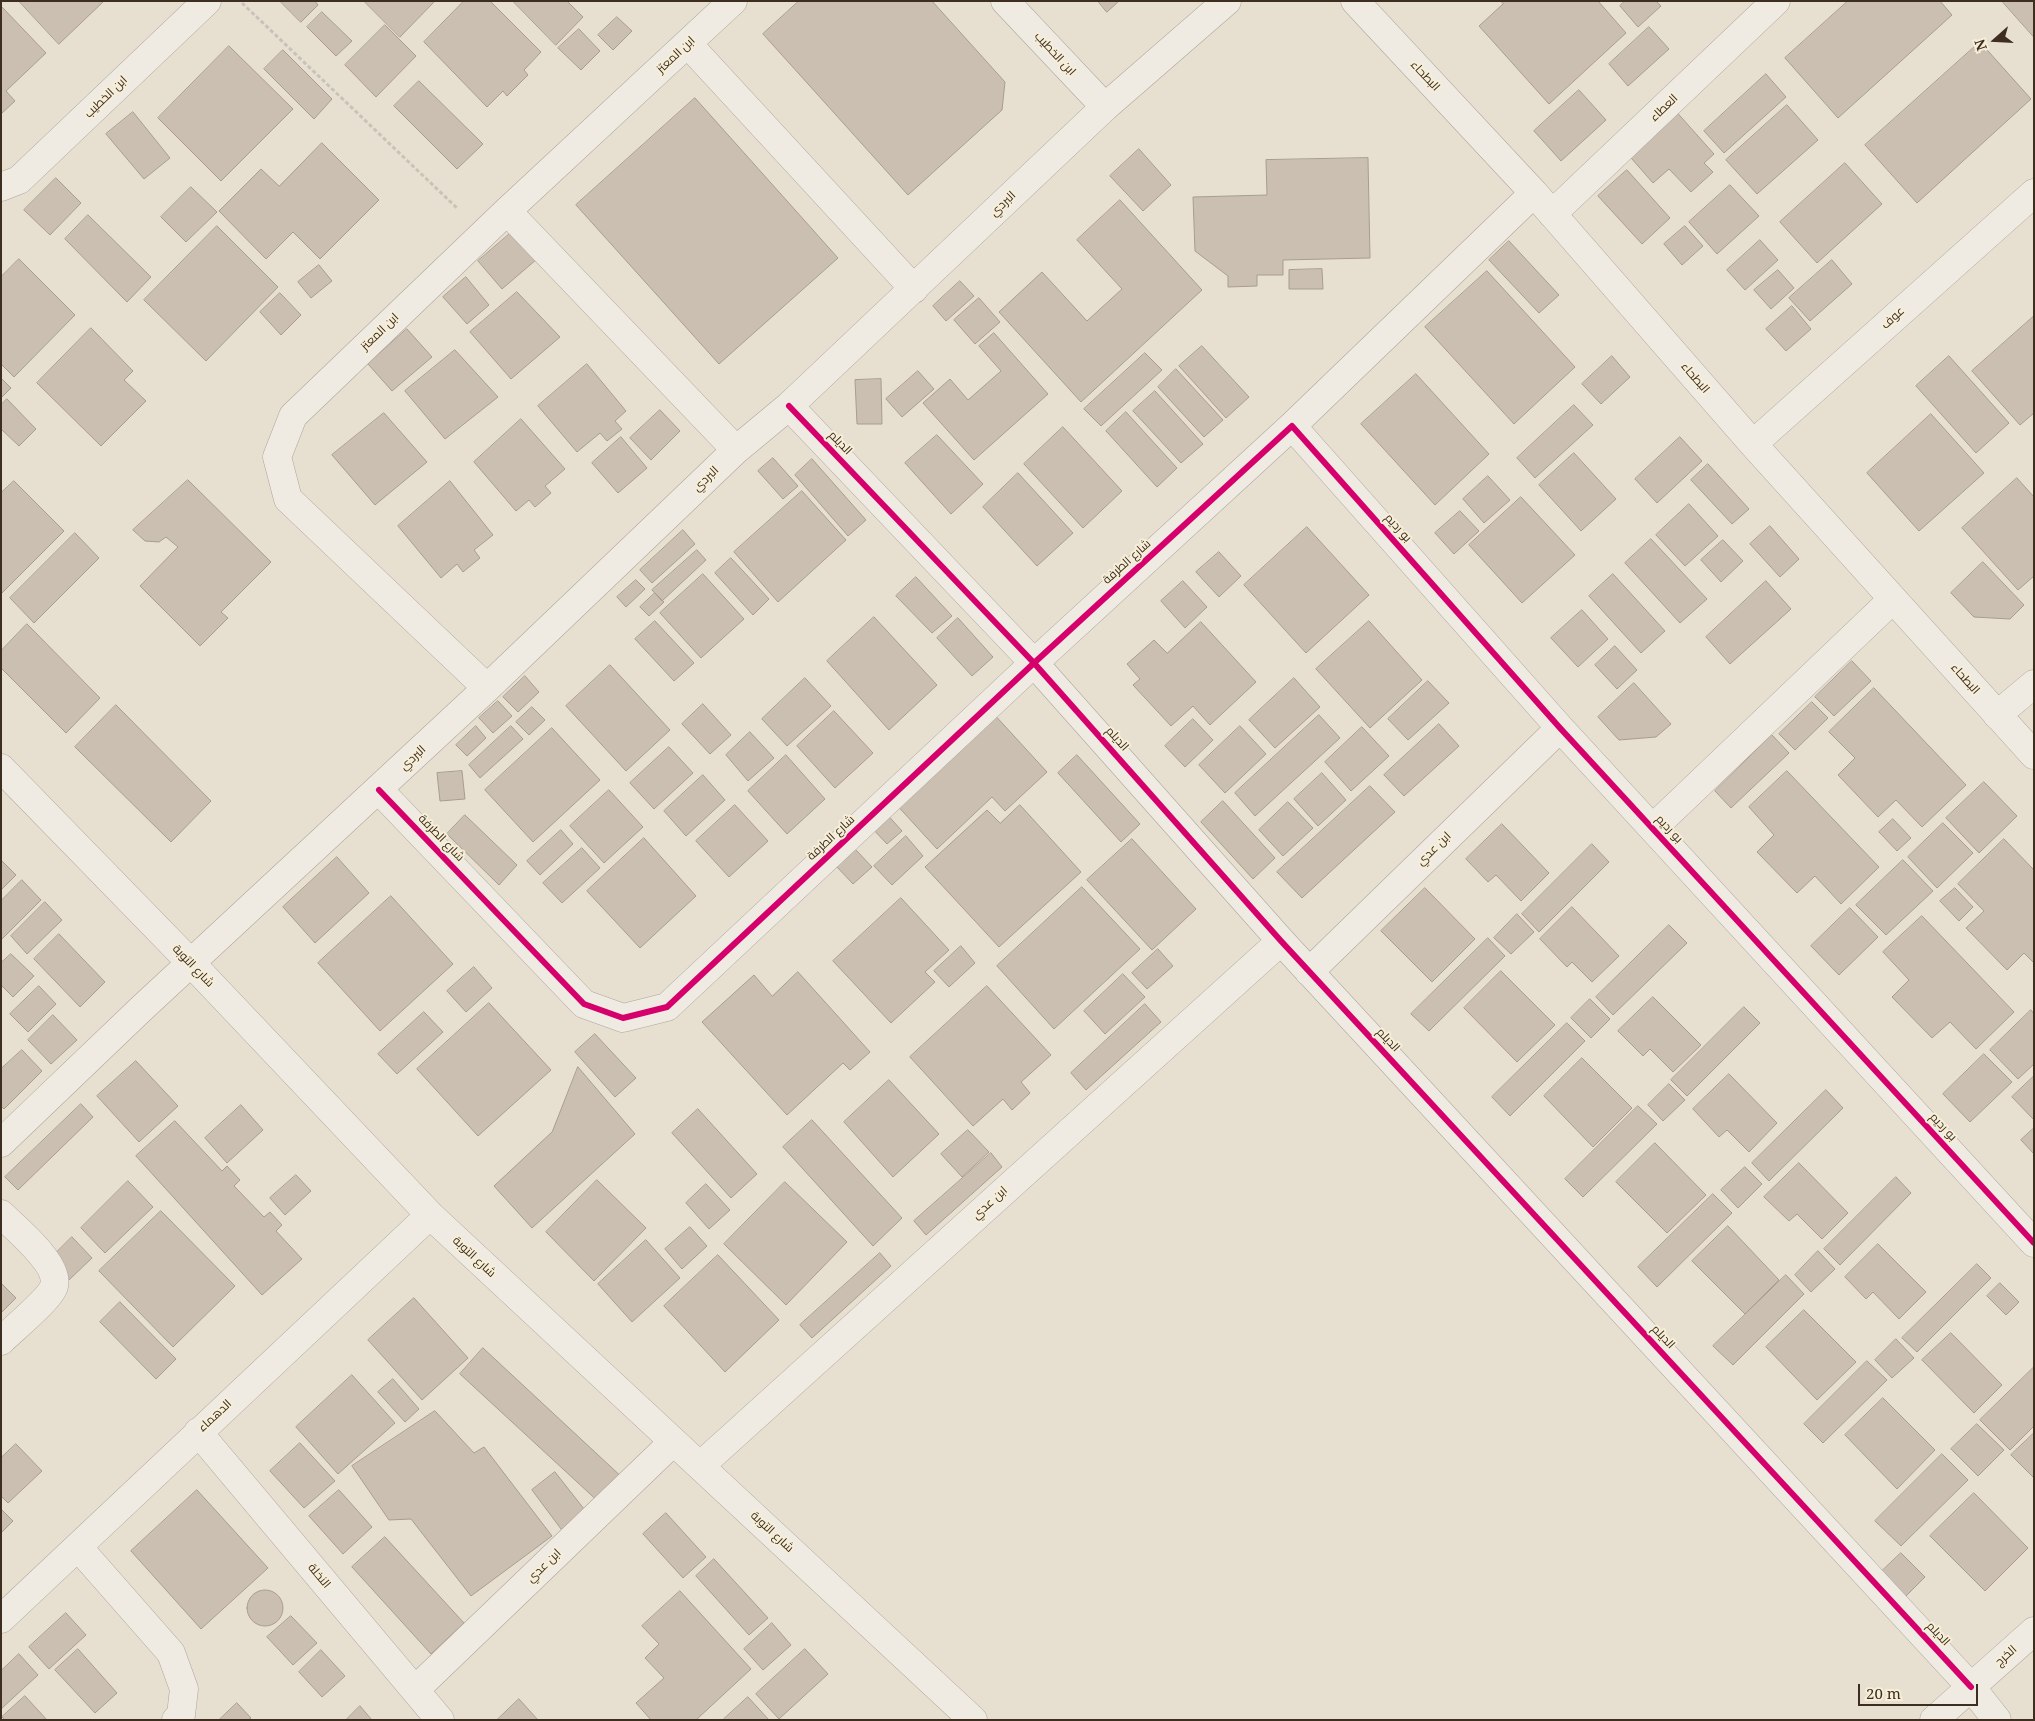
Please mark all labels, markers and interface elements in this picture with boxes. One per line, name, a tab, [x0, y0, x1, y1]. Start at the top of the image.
north arrow	[1970, 15, 2020, 65]
street label: ابن الخطيب	[1031, 29, 1079, 79]
street label: ابن المعتز	[654, 34, 698, 76]
text: N	[1970, 37, 1991, 53]
street label: البطحاء	[1407, 58, 1443, 94]
street label: ابن الخطيب	[82, 73, 130, 121]
street label: العطاء	[1647, 91, 1681, 125]
street label: البردي	[987, 188, 1019, 220]
street label: عوف	[1878, 304, 1908, 332]
street label: ابن المعتز	[358, 310, 402, 354]
street label: البطحاء	[1678, 360, 1712, 396]
street label: الديلم	[825, 428, 855, 458]
street label: البردي	[690, 463, 722, 495]
street label: بو رديم	[1382, 511, 1414, 545]
street label: شارع الطرفة	[1100, 537, 1154, 587]
street label: البطحاء	[1947, 661, 1983, 697]
street label: الديلم	[1102, 724, 1132, 754]
street label: البردي	[397, 742, 429, 774]
street label: شارع الطرفة	[415, 812, 467, 864]
street label: شارع الطرفة	[804, 812, 858, 864]
street label: بو رديم	[1652, 812, 1686, 846]
street label: ابن عدي	[1414, 829, 1454, 869]
street label: شارع التوبة	[169, 942, 217, 990]
street label: الديلم	[1373, 1025, 1403, 1055]
street label: بو رديم	[1926, 1110, 1960, 1144]
street label: ابن عدي	[969, 1184, 1011, 1222]
street label: شارع التوبة	[450, 1233, 498, 1281]
street label: الديلم	[1648, 1322, 1678, 1352]
street label: الدهماء	[195, 1397, 235, 1435]
street label: شارع التوبة	[748, 1508, 796, 1556]
street label: ابن عدي	[524, 1546, 564, 1586]
street label: النخلة	[305, 1561, 333, 1591]
street label: الديلم	[1923, 1619, 1953, 1649]
street label: الخرج	[1992, 1643, 2020, 1669]
scale bar	[1860, 1674, 1980, 1706]
text: 20 m	[1866, 1683, 1901, 1703]

